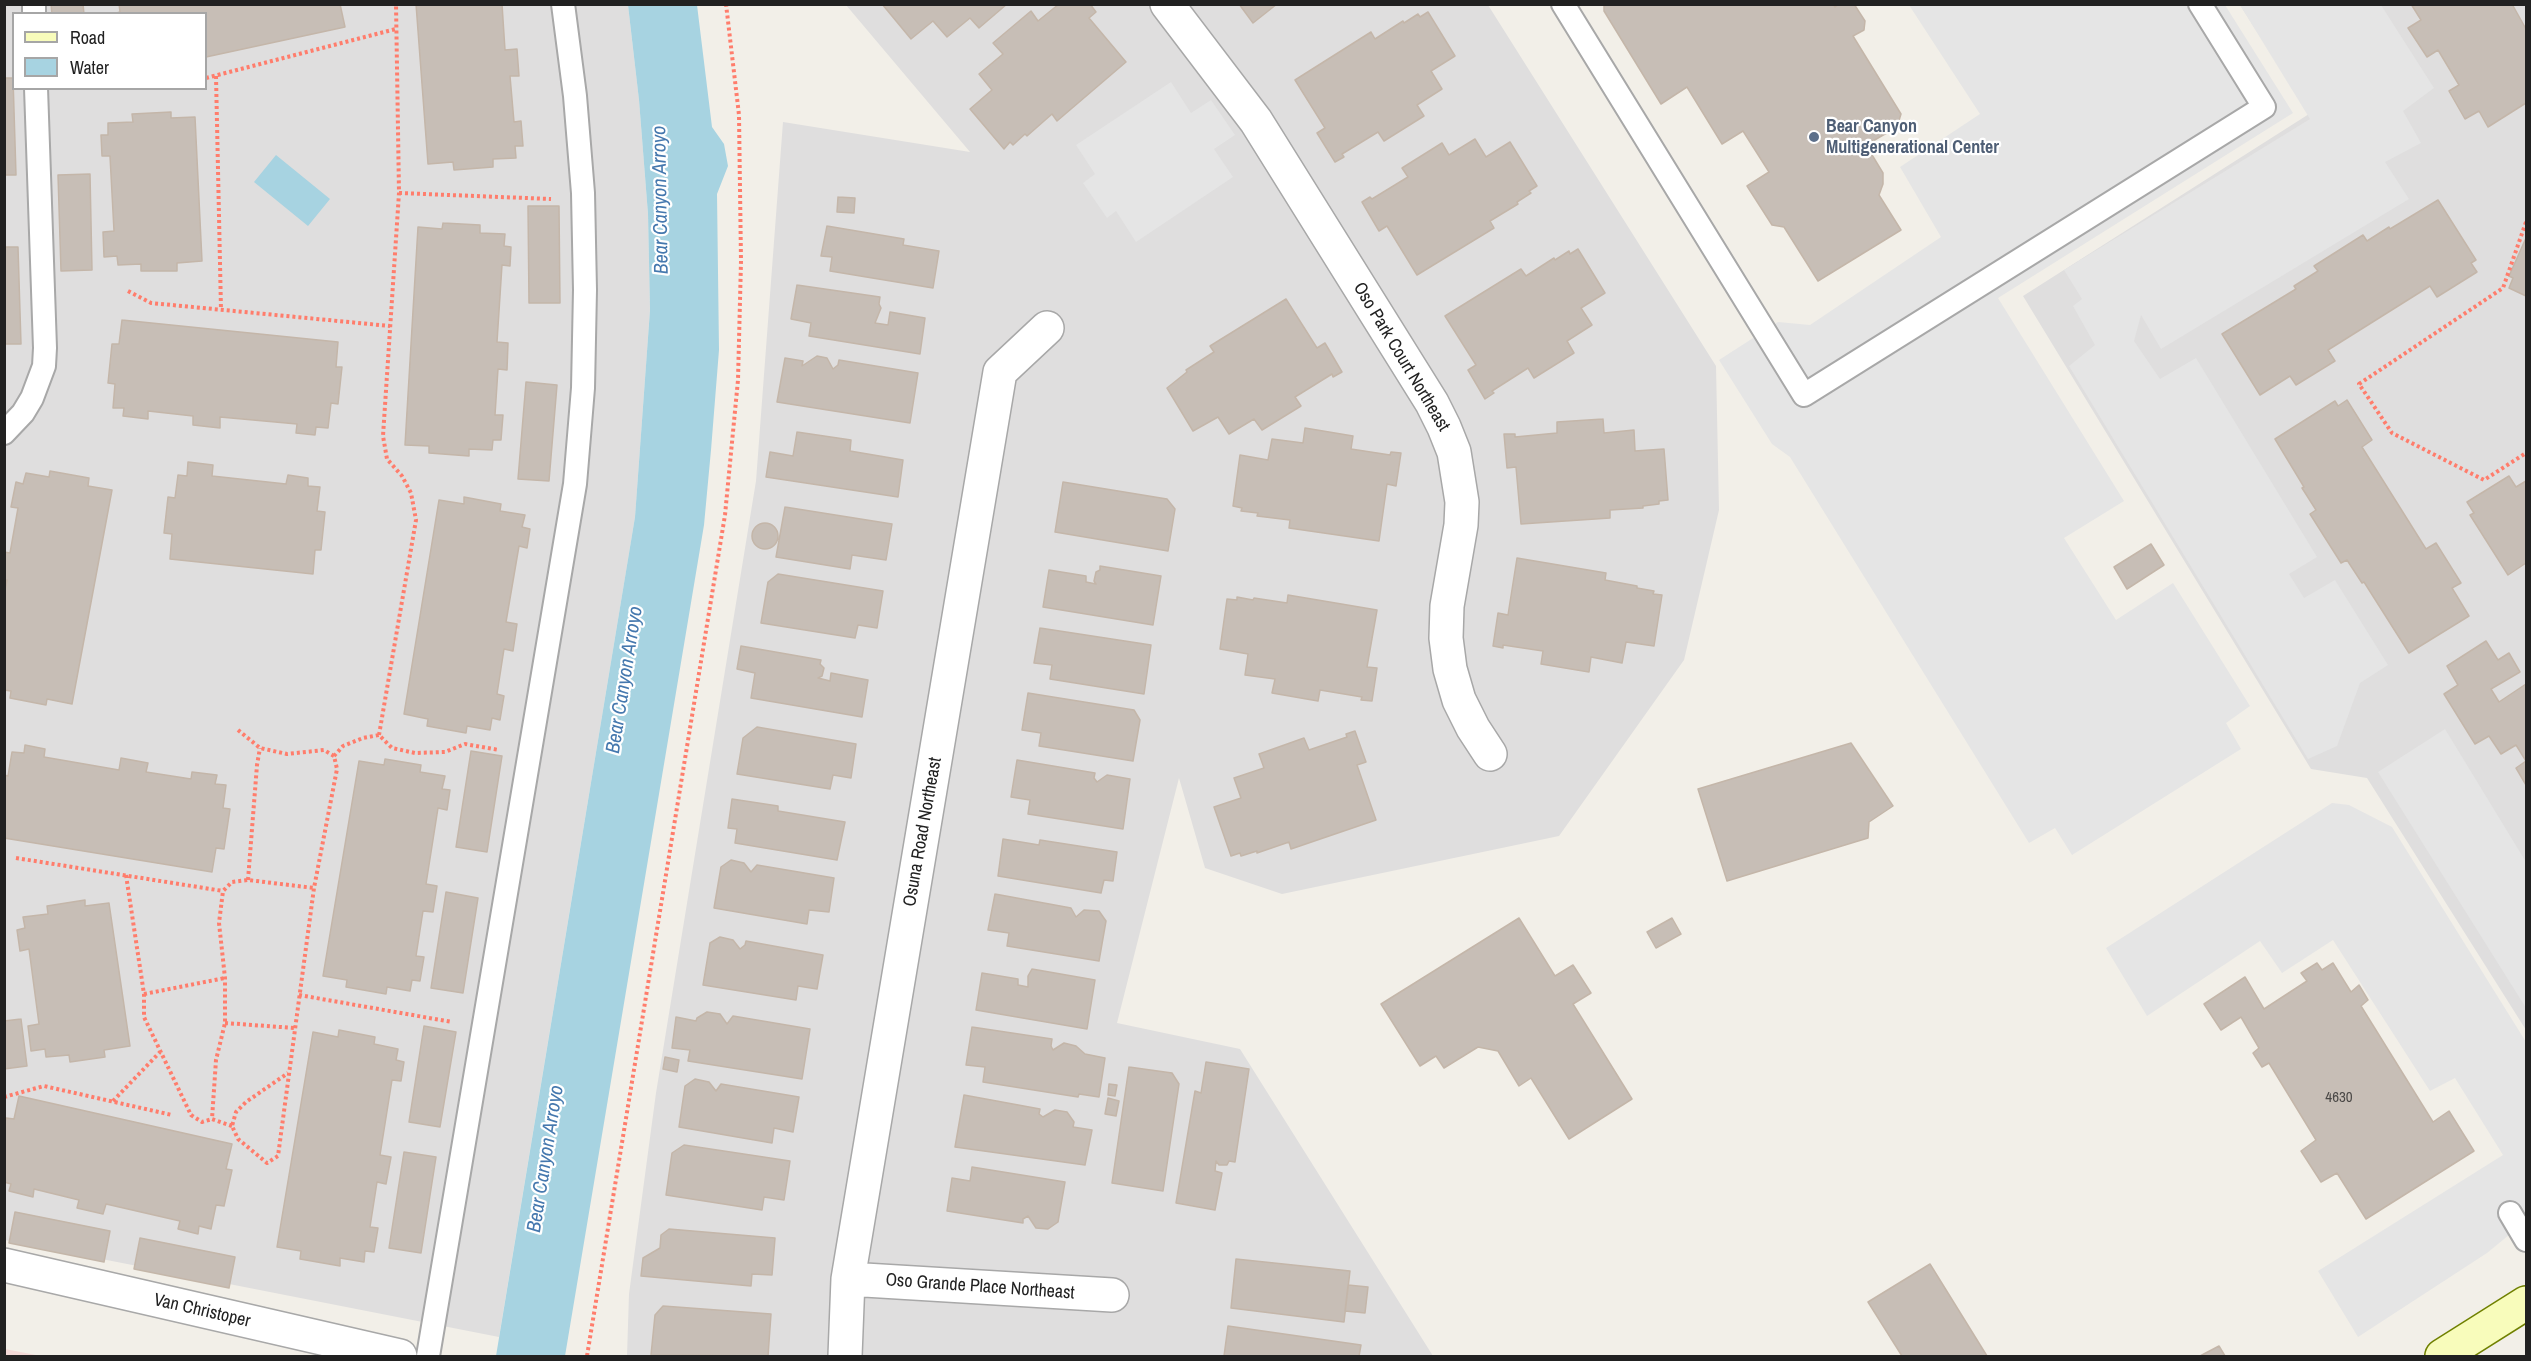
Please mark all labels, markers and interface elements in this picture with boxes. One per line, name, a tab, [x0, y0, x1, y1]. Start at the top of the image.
legend	[12, 12, 207, 90]
text: Road	[70, 25, 105, 50]
text: Water	[70, 55, 109, 80]
place label: Bear Canyon Multigenerational Center	[1826, 116, 1999, 158]
water label: Bear Canyon Arroyo	[648, 126, 674, 274]
marker: Bear Canyon Multigenerational Center	[1807, 130, 1821, 144]
street label: Oso Park Court Northeast	[1348, 279, 1454, 435]
water label: Bear Canyon Arroyo	[602, 605, 648, 755]
street label: Osuna Road Northeast	[899, 756, 947, 908]
water label: Bear Canyon Arroyo	[523, 1084, 569, 1234]
house number: 4630	[2325, 1089, 2353, 1107]
street label: Oso Grande Place Northeast	[885, 1270, 1075, 1304]
street label: Van Christoper	[152, 1289, 252, 1333]

